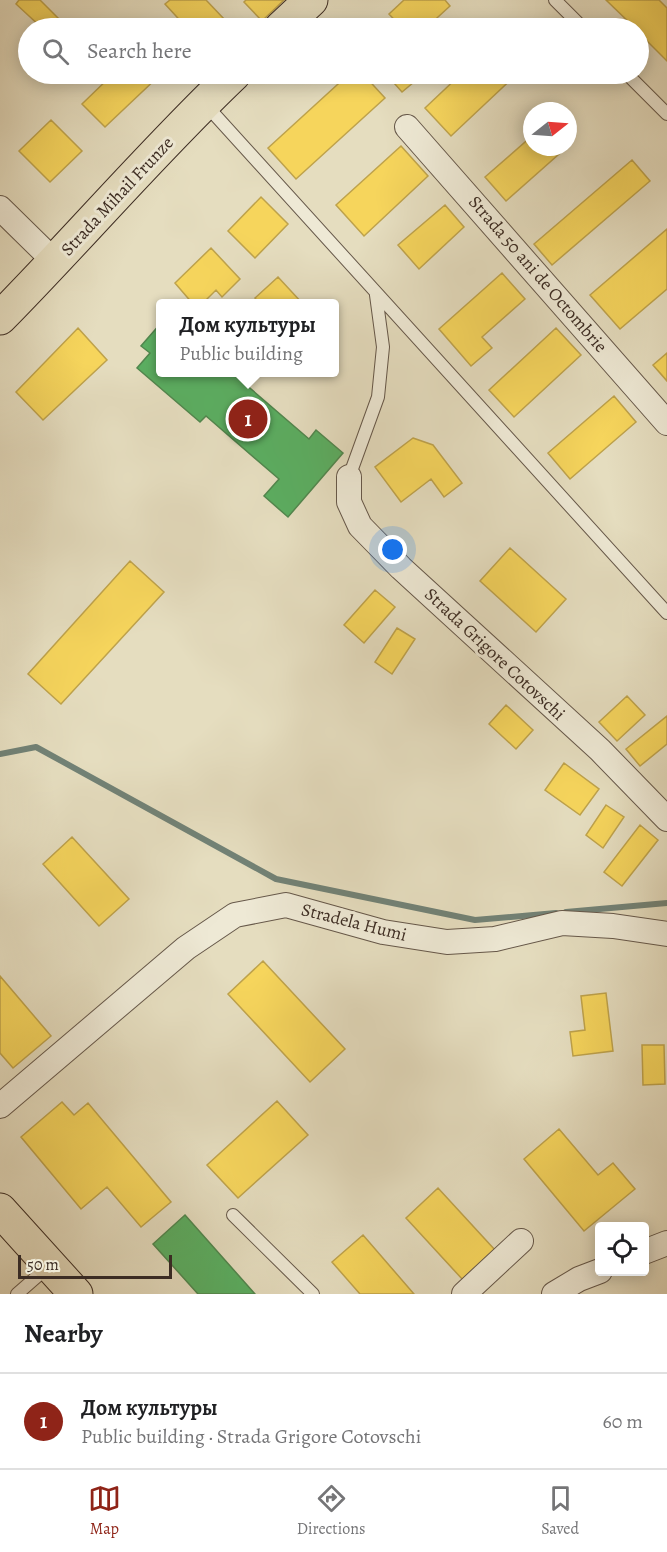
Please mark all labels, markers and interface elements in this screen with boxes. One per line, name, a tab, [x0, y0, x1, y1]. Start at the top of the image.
search box	[18, 18, 649, 84]
icon: search	[39, 35, 72, 68]
text: Search here	[87, 36, 192, 66]
north arrow	[523, 102, 577, 156]
street label: Strada Mihail Frunze	[55, 131, 179, 261]
street label: Strada 50 ani de Octombrie	[463, 190, 613, 358]
popup	[156, 299, 339, 377]
text: Дом культуры	[179, 310, 316, 340]
text: Public building	[179, 340, 303, 367]
pin: 1	[228, 396, 268, 442]
your location	[378, 535, 407, 564]
street label: Strada Grigore Cotovschi	[419, 582, 571, 726]
street label: Stradela Humi	[299, 897, 409, 947]
map controls	[595, 1222, 649, 1276]
button: locate	[595, 1222, 649, 1276]
scale bar	[18, 1252, 172, 1280]
text: 50 m	[27, 1254, 59, 1276]
text: Nearby	[24, 1316, 103, 1351]
text: Дом культуры	[81, 1393, 218, 1423]
text: 1	[40, 1408, 47, 1435]
text: 60 m	[603, 1408, 643, 1435]
text: Public building · Strada Grigore Cotovschi	[81, 1423, 421, 1450]
tab: Map	[88, 1482, 121, 1540]
tab: Directions	[297, 1482, 365, 1540]
tab: Saved	[541, 1482, 579, 1540]

